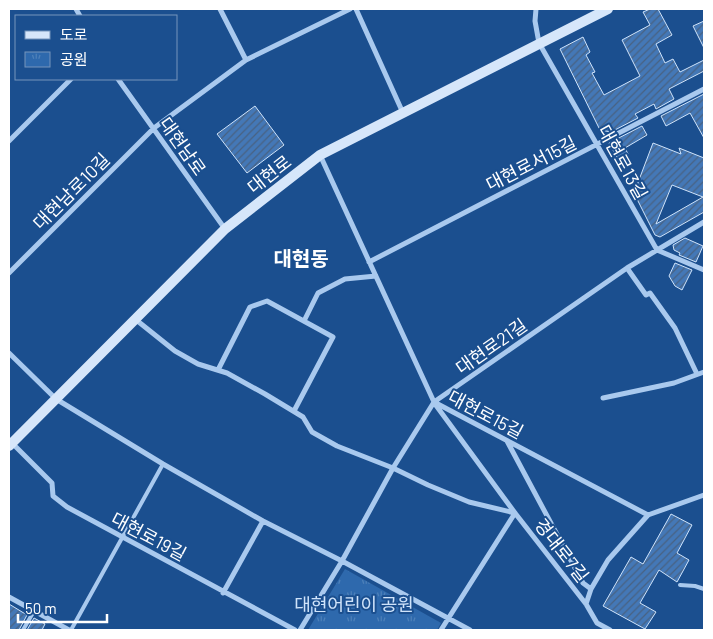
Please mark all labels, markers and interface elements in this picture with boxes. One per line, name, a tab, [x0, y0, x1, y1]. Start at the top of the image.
legend	[15, 15, 178, 80]
text: 도로	[60, 25, 88, 43]
text: 공원	[60, 50, 88, 68]
street label: 대현남로	[155, 113, 211, 179]
street label: 대현로13길	[594, 121, 652, 203]
street label: 대현로서15길	[482, 131, 580, 195]
street label: 대현남로10길	[28, 148, 114, 234]
street label: 대현로	[243, 150, 295, 198]
district label: 대현동	[273, 246, 329, 270]
street label: 대현로21길	[451, 313, 531, 379]
street label: 대현로15길	[445, 385, 527, 443]
street label: 대현로19길	[108, 507, 190, 565]
street label: 경대로7길	[530, 514, 594, 586]
scale bar	[18, 592, 106, 624]
park label: 대현어린이 공원	[294, 593, 414, 615]
text: 50 m	[25, 599, 57, 617]

